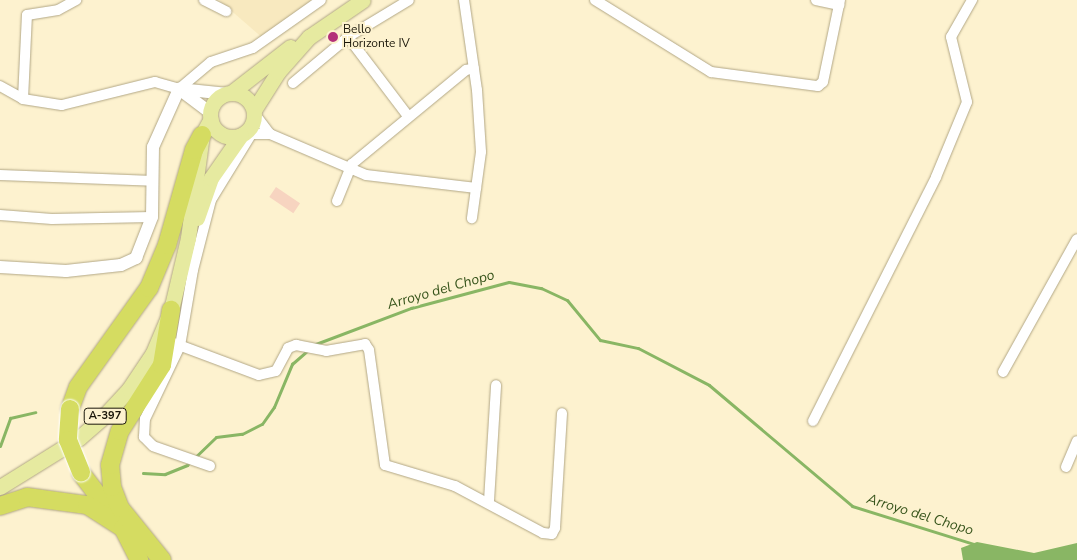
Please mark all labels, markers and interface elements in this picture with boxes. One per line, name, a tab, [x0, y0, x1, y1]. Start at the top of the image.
place label: Bello Horizonte IV	[343, 23, 410, 51]
marker: Bello Horizonte IV	[327, 31, 339, 43]
water label: Arroyo del Chopo	[385, 267, 497, 313]
road number: A-397	[82, 408, 128, 424]
water label: Arroyo del Chopo	[865, 491, 975, 539]

